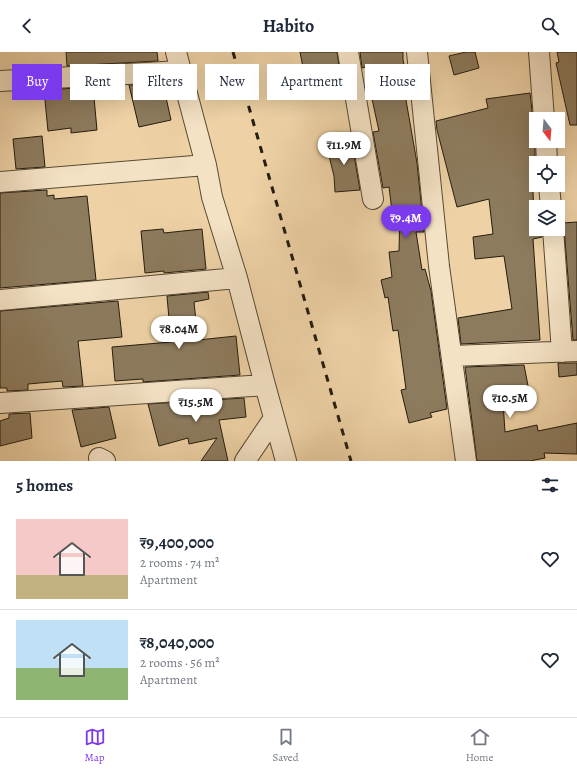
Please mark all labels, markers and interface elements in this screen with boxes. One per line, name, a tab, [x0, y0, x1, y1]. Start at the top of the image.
text: Habito	[263, 14, 314, 38]
icon: back	[16, 15, 38, 37]
icon: search	[539, 15, 561, 37]
chip: Buy	[12, 64, 62, 100]
chip: Rent	[70, 64, 125, 100]
chip: Filters	[133, 64, 197, 100]
chip: New	[205, 64, 259, 100]
chip: Apartment	[267, 64, 357, 100]
chip: House	[365, 64, 430, 100]
north arrow	[529, 112, 565, 148]
map controls	[529, 112, 565, 236]
pin: ₹11.9M	[311, 132, 377, 166]
text: ₹11.9M	[327, 136, 361, 153]
button: locate	[529, 156, 565, 192]
button: layers	[529, 200, 565, 236]
pin: ₹9.4M	[378, 205, 434, 239]
text: ₹9.4M	[390, 209, 422, 226]
pin: ₹8.04M	[146, 316, 212, 350]
text: ₹8.04M	[160, 320, 198, 337]
pin: ₹10.5M	[477, 385, 543, 419]
pin: ₹15.5M	[163, 389, 229, 423]
text: ₹10.5M	[492, 389, 528, 406]
text: ₹15.5M	[178, 393, 214, 410]
text: 5 homes	[16, 474, 73, 497]
icon: filters	[539, 474, 561, 496]
text: ₹9,400,000	[140, 531, 214, 554]
icon: home	[48, 535, 96, 583]
icon: heart	[539, 548, 561, 570]
text: 2 rooms · 74 m²	[140, 554, 219, 571]
text: Apartment	[140, 571, 198, 588]
text: ₹8,040,000	[140, 631, 214, 654]
icon: home	[48, 636, 96, 684]
icon: heart	[539, 649, 561, 671]
text: 2 rooms · 56 m²	[140, 654, 220, 671]
text: Apartment	[140, 671, 198, 688]
tab: Map	[84, 726, 106, 765]
tab: Saved	[273, 726, 299, 765]
tab: Home	[466, 726, 493, 765]

